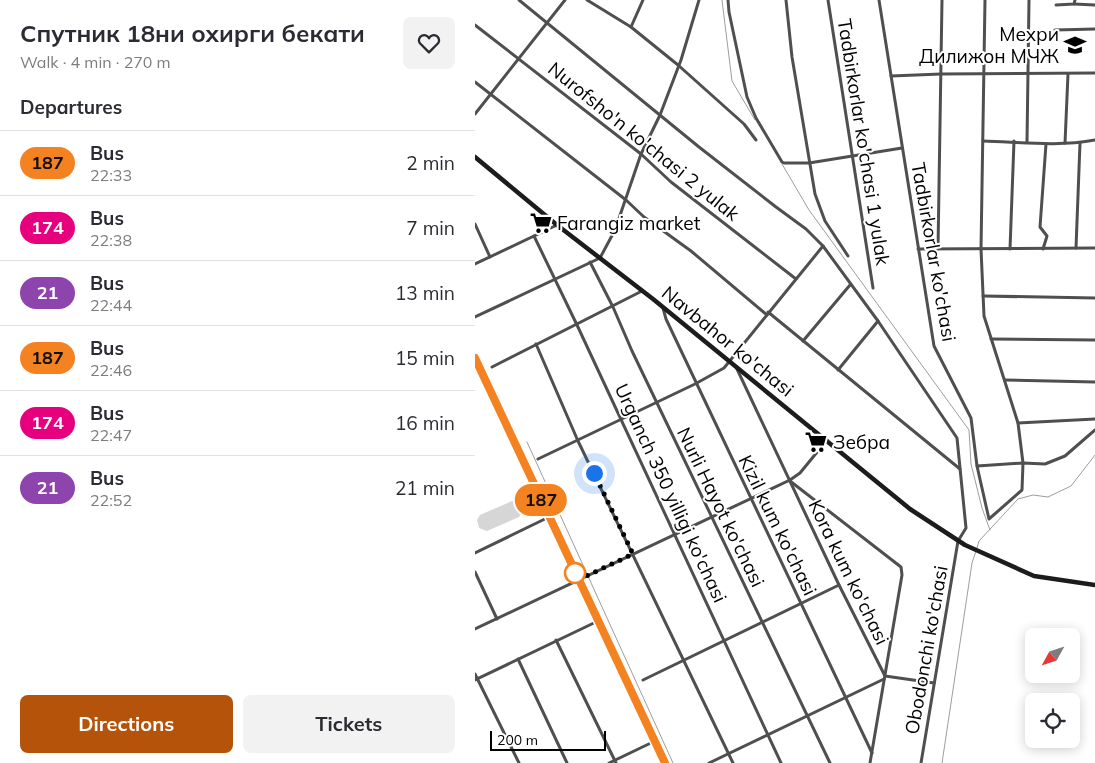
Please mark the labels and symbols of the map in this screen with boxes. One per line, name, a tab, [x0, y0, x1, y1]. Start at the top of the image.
street label: Tadbirkorlar ko'chasi 1 yulak	[833, 17, 895, 267]
place label: Мехри Дилижон МЧЖ	[919, 22, 1059, 68]
school or university icon: Мехри Дилижон МЧЖ	[1062, 32, 1088, 58]
street label: Nurofsho'n ko'chasi 2 yulak	[543, 56, 745, 226]
street label: Tadbirkorlar ko'chasi	[906, 161, 962, 343]
supermarket icon: Farangiz market	[528, 210, 554, 236]
place label: Farangiz market	[557, 211, 701, 235]
street label: Navbahor ko'chasi	[657, 280, 799, 402]
street label: Urganch 350 yilligi ko'chasi	[610, 380, 732, 606]
street label: Nurli Hayot ko'chasi	[672, 423, 770, 591]
supermarket icon: Зебра	[803, 429, 829, 455]
place label: Зебра	[833, 430, 890, 454]
street label: Kizil kum ko'chasi	[734, 451, 822, 599]
your location	[582, 461, 607, 486]
line badge: 187	[512, 484, 570, 516]
street label: Kora kum ko'chasi	[803, 495, 895, 649]
unlabelled marker	[564, 562, 586, 584]
street label: Obodonchi ko'chasi	[899, 564, 953, 736]
north arrow	[1025, 628, 1080, 682]
scale bar	[490, 728, 606, 751]

